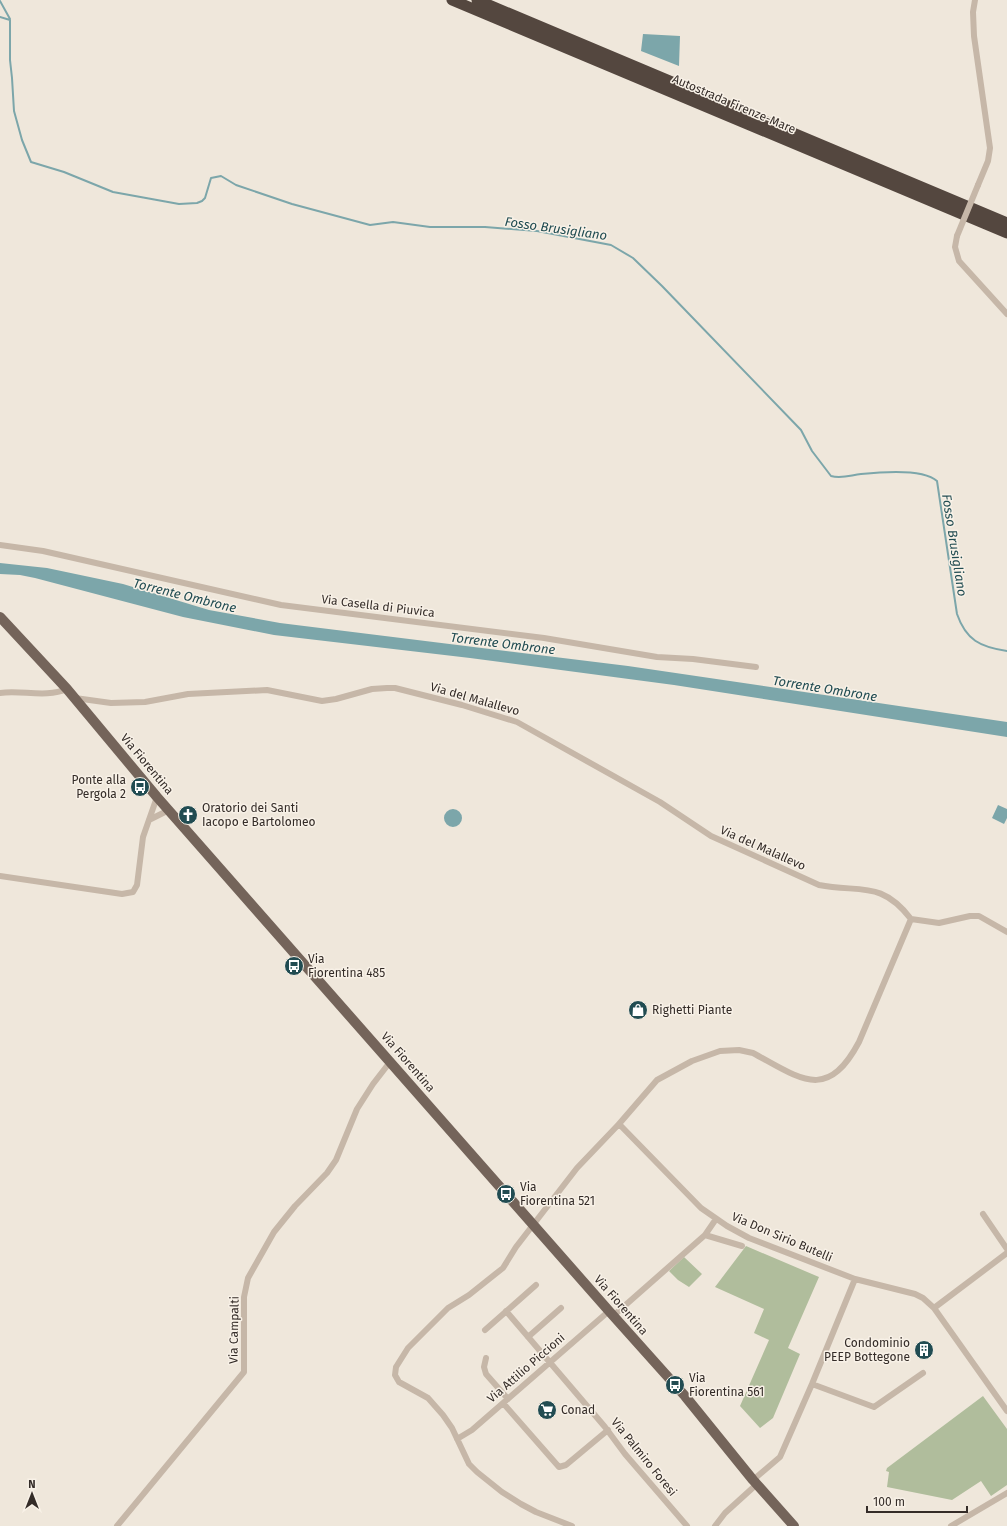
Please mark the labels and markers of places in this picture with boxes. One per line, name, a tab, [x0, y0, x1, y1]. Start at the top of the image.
place label: Ponte alla Pergola 2	[72, 773, 126, 801]
bus stop icon: Ponte alla Pergola 2	[129, 776, 151, 798]
place label: Oratorio dei Santi Iacopo e Bartolomeo	[202, 801, 316, 829]
church icon: Oratorio dei Santi Iacopo e Bartolomeo	[177, 804, 199, 826]
place label: Via Fiorentina 485	[308, 952, 385, 980]
bus stop icon: Via Fiorentina 485	[283, 955, 305, 977]
shop icon: Righetti Piante	[627, 999, 649, 1021]
place label: Righetti Piante	[652, 1003, 732, 1017]
place label: Via Fiorentina 521	[520, 1180, 595, 1208]
bus stop icon: Via Fiorentina 521	[495, 1183, 517, 1205]
place label: Condominio PEEP Bottegone	[824, 1336, 910, 1364]
building icon: Condominio PEEP Bottegone	[913, 1339, 935, 1361]
place label: Via Fiorentina 561	[689, 1371, 764, 1399]
bus stop icon: Via Fiorentina 561	[664, 1374, 686, 1396]
supermarket icon: Conad	[536, 1399, 558, 1421]
place label: Conad	[561, 1403, 595, 1417]

